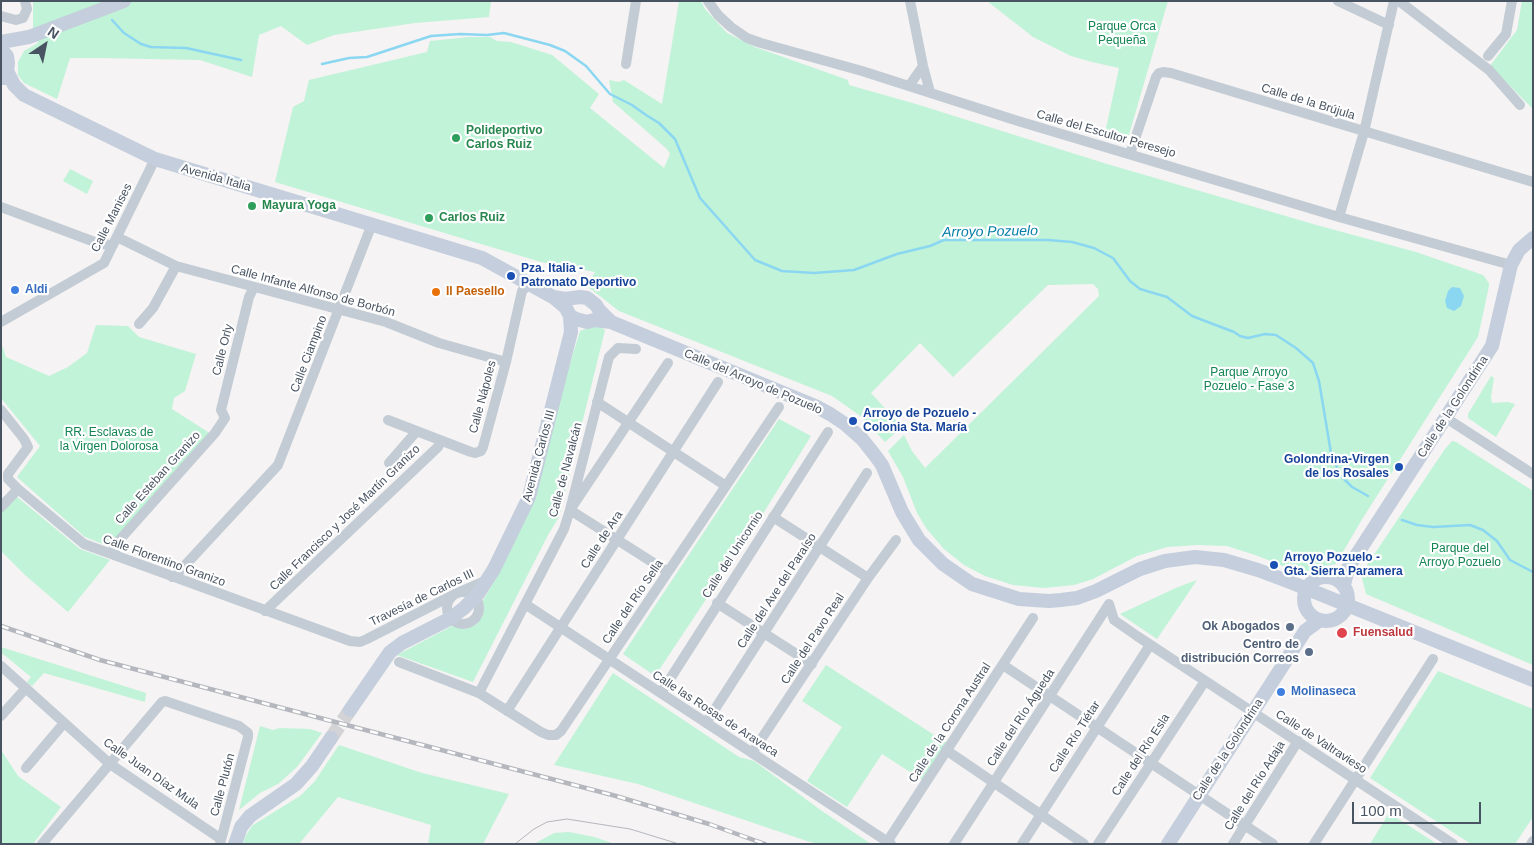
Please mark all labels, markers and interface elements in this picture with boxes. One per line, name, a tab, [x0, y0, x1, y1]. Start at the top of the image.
north arrow	[20, 20, 70, 70]
park label: Parque Orca Pequeña	[1088, 20, 1156, 48]
text: N	[45, 23, 62, 42]
street label: Calle de la Brújula	[1259, 81, 1357, 123]
street label: Calle del Escultor Peresejo	[1035, 107, 1177, 161]
place label: Polideportivo Carlos Ruiz	[466, 124, 543, 152]
marker: Polideportivo Carlos Ruiz	[450, 132, 462, 144]
street label: Avenida Italia	[179, 161, 253, 195]
street label: Calle Manises	[88, 181, 136, 255]
place label: Mayura Yoga	[262, 199, 336, 213]
marker: Mayura Yoga	[246, 200, 258, 212]
place label: Carlos Ruiz	[439, 211, 505, 225]
marker: Carlos Ruiz	[423, 212, 435, 224]
water label: Arroyo Pozuelo	[942, 223, 1038, 241]
street label: Calle Infante Alfonso de Borbón	[229, 262, 397, 320]
place label: Pza. Italia - Patronato Deportivo	[521, 262, 636, 290]
marker: Pza. Italia - Patronato Deportivo	[505, 270, 517, 282]
place label: Aldi	[25, 283, 48, 297]
marker: Aldi	[9, 284, 21, 296]
place label: Il Paesello	[446, 285, 505, 299]
marker: Il Paesello	[430, 286, 442, 298]
street label: Calle Ciampino	[288, 313, 330, 395]
street label: Calle Orly	[210, 323, 236, 377]
street label: Calle del Arroyo de Pozuelo	[682, 346, 824, 418]
street label: Calle de la Golondrina	[1415, 353, 1491, 461]
street label: Calle Nápoles	[466, 359, 500, 435]
park label: Parque Arroyo Pozuelo - Fase 3	[1204, 366, 1294, 394]
place label: Arroyo de Pozuelo - Colonia Sta. María	[863, 407, 976, 435]
street label: Avenida Carlos III	[520, 408, 558, 504]
marker: Arroyo de Pozuelo - Colonia Sta. María	[847, 415, 859, 427]
street label: Calle de Navalcán	[546, 421, 586, 519]
park label: RR. Esclavas de la Virgen Dolorosa	[60, 426, 158, 454]
street label: Calle Esteban Granizo	[112, 429, 204, 527]
street label: Calle Francisco y José Martín Granizo	[267, 442, 423, 594]
place label: Golondrina-Virgen de los Rosales	[1284, 453, 1389, 481]
marker: Golondrina-Virgen de los Rosales	[1393, 461, 1405, 473]
street label: Calle de Ara	[578, 508, 626, 572]
street label: Calle del Unicornio	[700, 509, 766, 601]
street label: Calle del Ave del Paraíso	[734, 531, 820, 651]
street label: Calle Florentino Granizo	[101, 532, 227, 590]
park label: Parque del Arroyo Pozuelo	[1419, 542, 1501, 570]
place label: Arroyo Pozuelo - Gta. Sierra Paramera	[1284, 551, 1403, 579]
street label: Calle del Río Sella	[599, 557, 667, 647]
marker: Arroyo Pozuelo - Gta. Sierra Paramera	[1268, 559, 1280, 571]
street label: Travesía de Carlos III	[367, 566, 477, 630]
street label: Calle del Pavo Real	[778, 591, 848, 687]
place label: Ok Abogados	[1202, 620, 1280, 634]
marker: Ok Abogados	[1284, 621, 1296, 633]
marker: Fuensalud	[1335, 626, 1349, 640]
place label: Fuensalud	[1353, 626, 1413, 640]
place label: Centro de distribución Correos	[1181, 638, 1299, 666]
marker: Centro de distribución Correos	[1303, 646, 1315, 658]
street label: Calle de la Corona Austral	[906, 660, 994, 786]
street label: Calle del Río Águeda	[984, 667, 1058, 769]
street label: Calle las Rosas de Aravaca	[649, 668, 781, 760]
place label: Molinaseca	[1291, 685, 1356, 699]
marker: Molinaseca	[1275, 686, 1287, 698]
street label: Calle de la Golondrina	[1190, 696, 1266, 804]
street label: Calle Río Tiétar	[1046, 698, 1104, 776]
street label: Calle de Valtravieso	[1273, 707, 1369, 777]
street label: Calle del Río Esla	[1109, 711, 1173, 799]
street label: Calle Juan Díaz Mula	[100, 735, 202, 813]
street label: Calle del Río Adaja	[1222, 739, 1288, 833]
street label: Calle Plutón	[208, 752, 238, 818]
scale bar	[1354, 792, 1483, 824]
text: 100 m	[1360, 802, 1402, 819]

